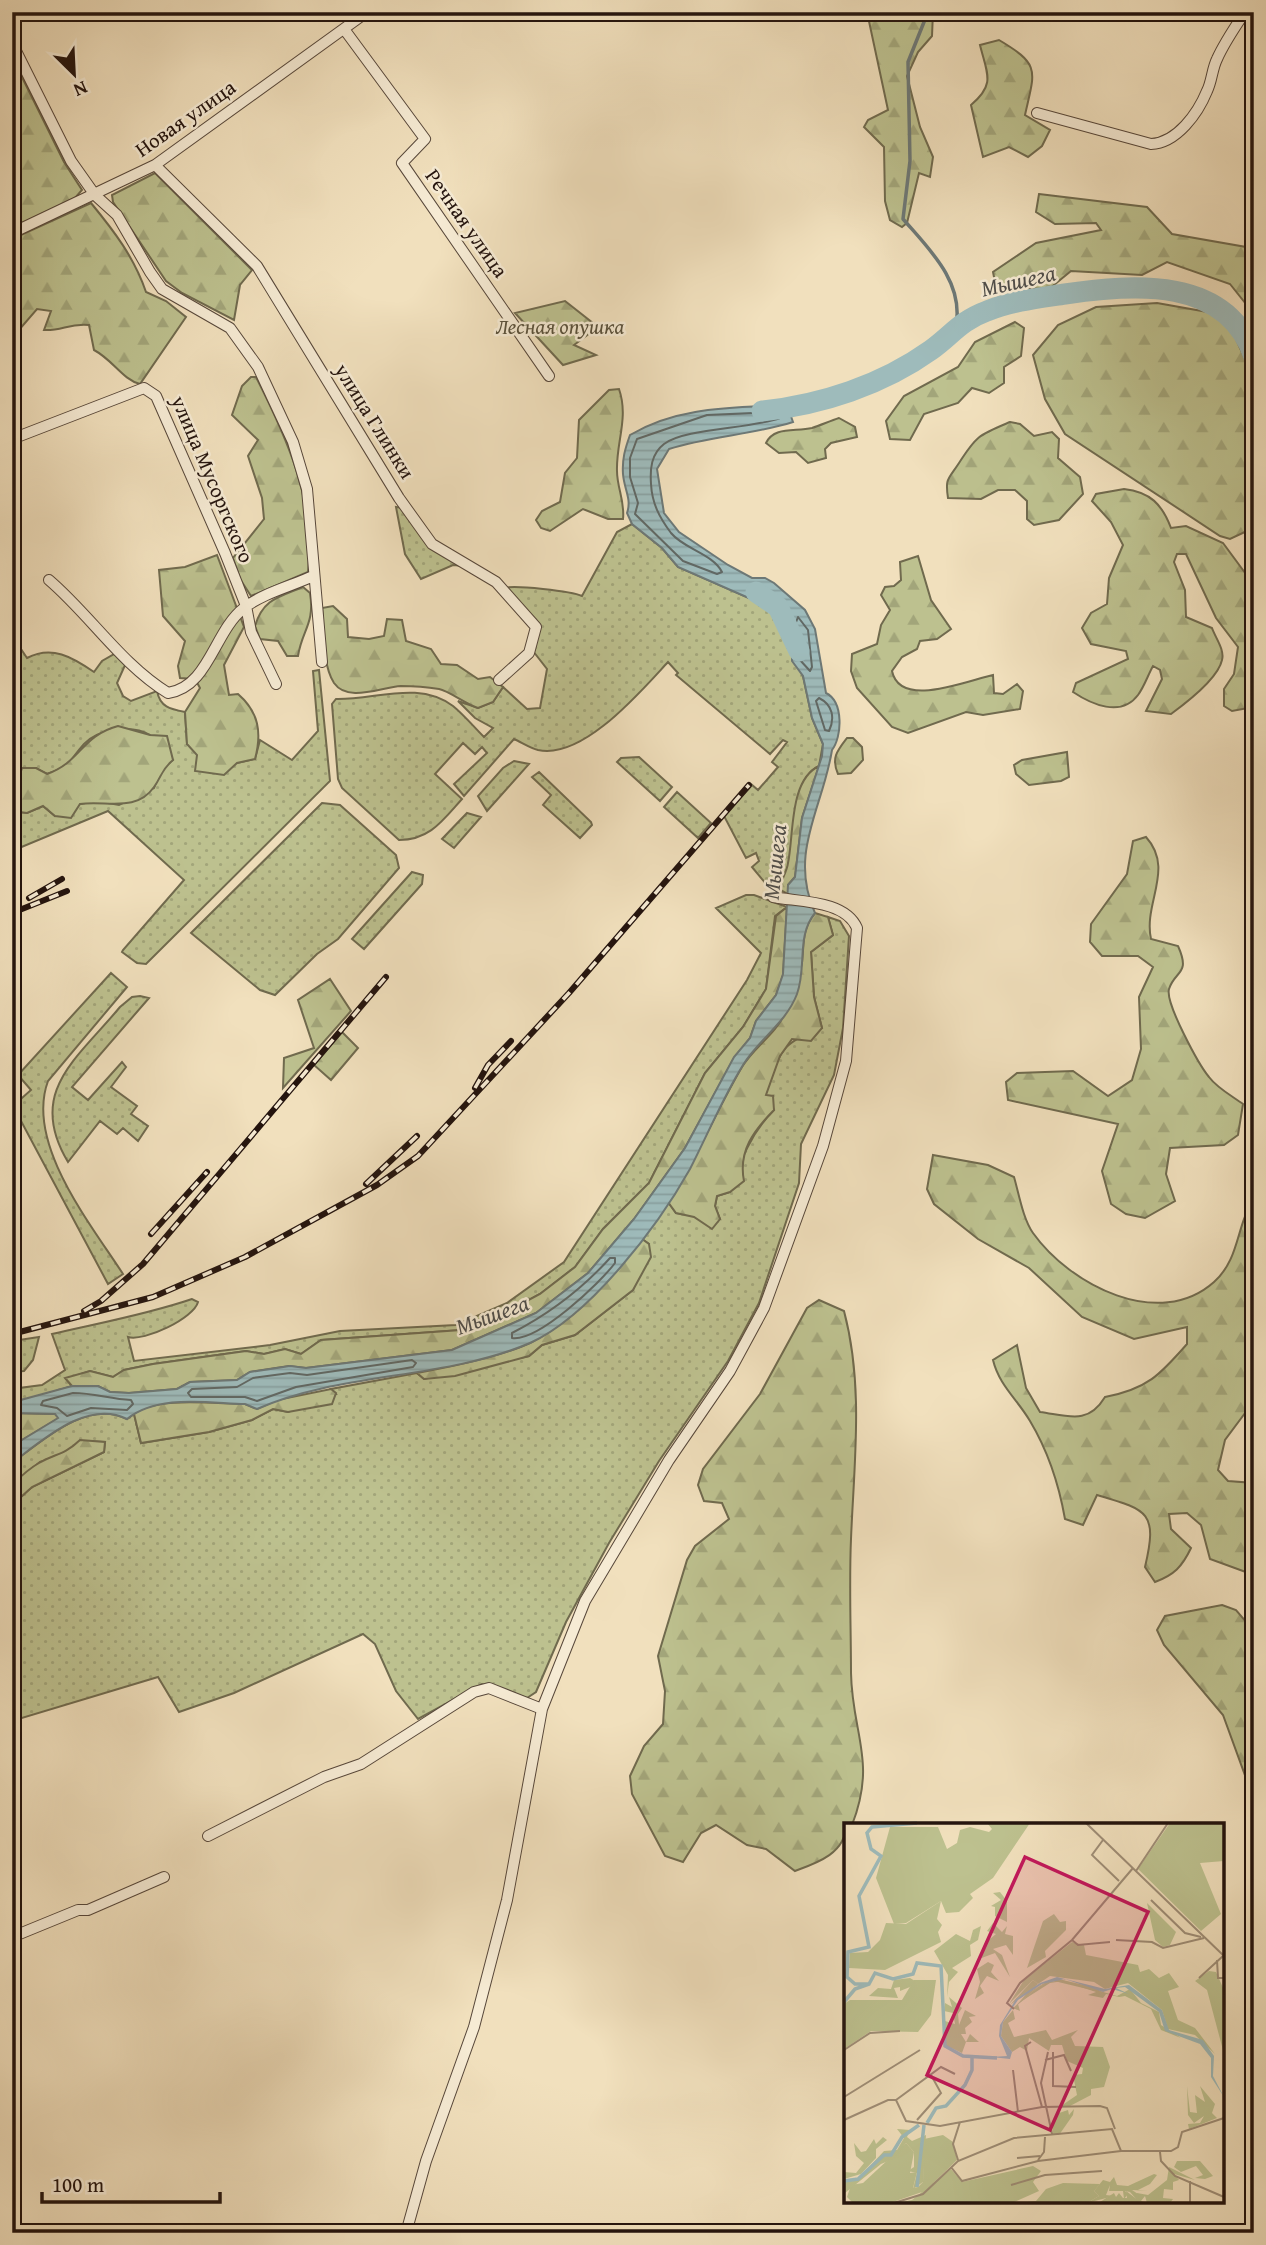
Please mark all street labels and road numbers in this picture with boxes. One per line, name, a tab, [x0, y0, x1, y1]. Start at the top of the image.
street label: Новая улица	[128, 72, 242, 164]
street label: Речная улица	[418, 162, 516, 284]
street label: улица Глинки	[327, 356, 423, 485]
street label: улица Мусоргского	[163, 389, 262, 568]

